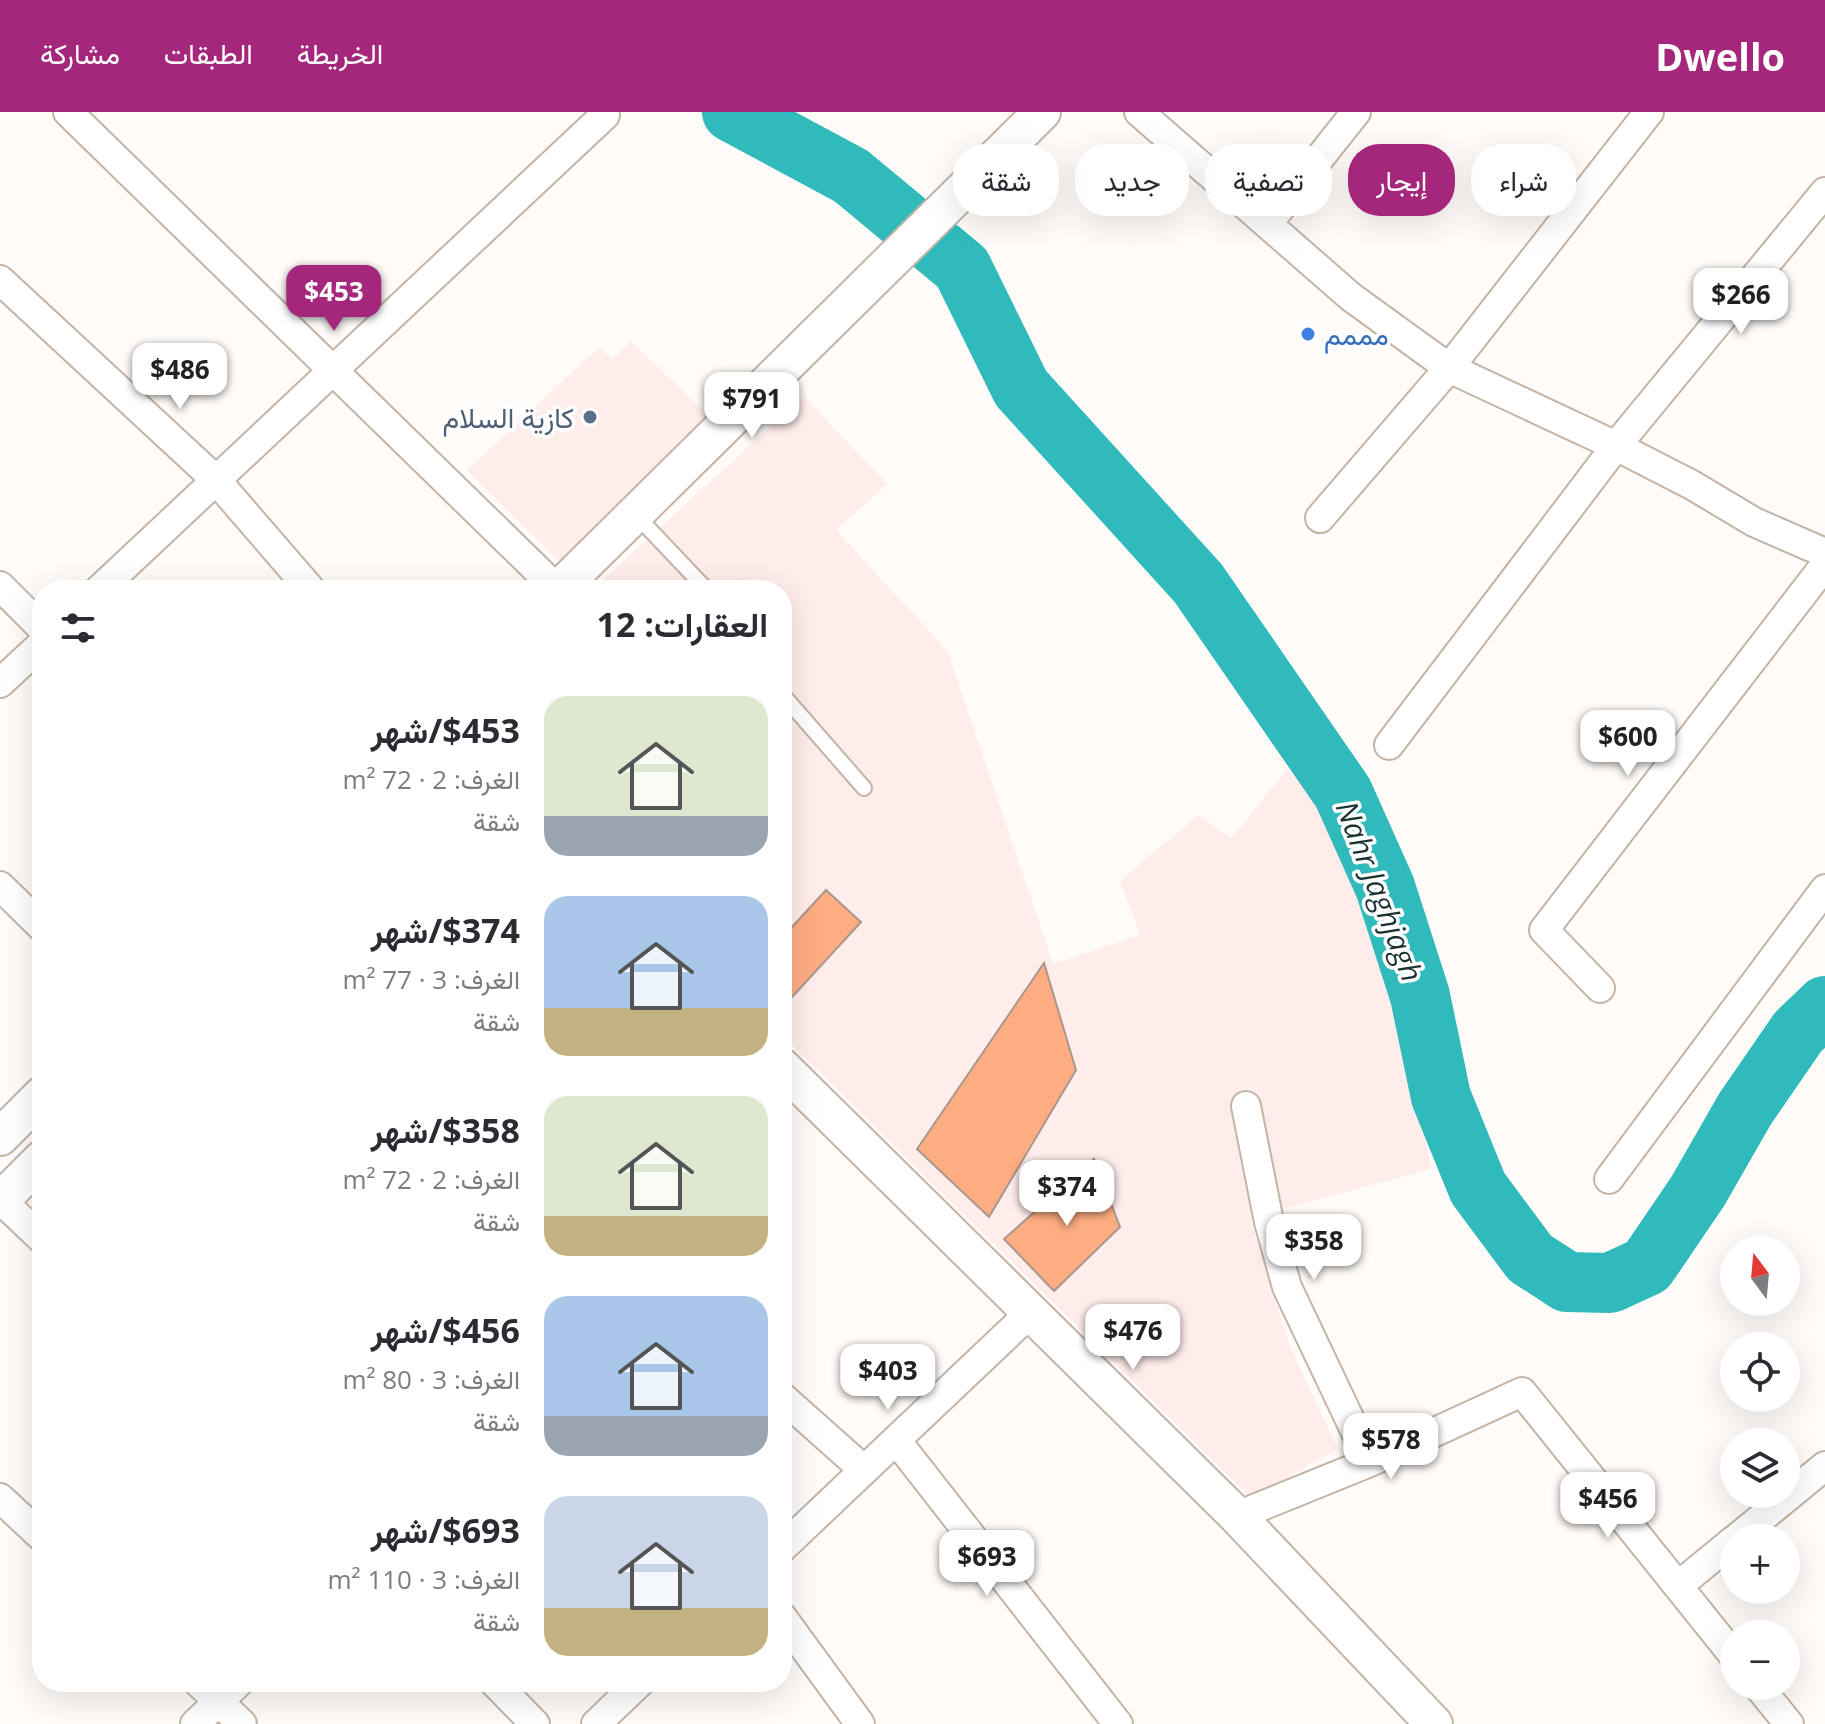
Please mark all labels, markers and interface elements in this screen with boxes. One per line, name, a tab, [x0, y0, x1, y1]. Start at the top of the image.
text: Dwello	[1655, 30, 1785, 82]
text: مشاركة	[40, 34, 120, 72]
text: الطبقات	[164, 34, 253, 72]
text: الخريطة	[297, 34, 383, 72]
chip: شقة	[953, 144, 1059, 216]
chip: جديد	[1075, 144, 1189, 216]
chip: تصفية	[1205, 144, 1332, 216]
chip: إيجار	[1348, 144, 1455, 216]
chip: شراء	[1471, 144, 1576, 216]
pin: $453	[287, 265, 381, 333]
pin: $266	[1694, 268, 1788, 336]
text: $453	[304, 273, 364, 309]
text: $266	[1711, 276, 1771, 312]
place label: مممم	[1324, 315, 1389, 354]
marker: مممم	[1299, 325, 1317, 343]
pin: $486	[133, 343, 227, 411]
text: $486	[150, 351, 210, 387]
pin: $791	[705, 372, 799, 440]
text: $791	[722, 380, 782, 416]
place label: كازية السلام	[442, 398, 574, 437]
marker: كازية السلام	[581, 408, 599, 426]
text: العقارات: 12	[597, 601, 768, 647]
icon: filters	[56, 606, 100, 650]
text: $453/شهر	[371, 707, 520, 753]
pin: $600	[1581, 710, 1675, 778]
text: $600	[1598, 718, 1658, 754]
icon: home	[608, 728, 704, 824]
text: الغرف: 2 · 72 m²	[342, 761, 520, 797]
water label: Nahr Jaghjagh	[1327, 795, 1433, 987]
text: شقة	[473, 803, 520, 839]
text: $374/شهر	[371, 907, 520, 953]
icon: home	[608, 928, 704, 1024]
text: الغرف: 3 · 77 m²	[342, 961, 520, 997]
text: شقة	[473, 1003, 520, 1039]
text: $358/شهر	[371, 1107, 520, 1153]
icon: home	[608, 1128, 704, 1224]
pin: $374	[1020, 1160, 1114, 1228]
text: الغرف: 2 · 72 m²	[342, 1161, 520, 1197]
text: $374	[1037, 1168, 1097, 1204]
text: شقة	[473, 1203, 520, 1239]
pin: $358	[1267, 1214, 1361, 1282]
text: $358	[1284, 1222, 1344, 1258]
north arrow	[1720, 1236, 1800, 1316]
map controls	[1720, 1236, 1800, 1700]
pin: $476	[1086, 1304, 1180, 1372]
text: $456/شهر	[371, 1307, 520, 1353]
text: $476	[1103, 1312, 1163, 1348]
icon: home	[608, 1328, 704, 1424]
button: locate	[1720, 1332, 1800, 1412]
pin: $403	[841, 1344, 935, 1412]
text: $403	[858, 1352, 918, 1388]
text: الغرف: 3 · 80 m²	[342, 1361, 520, 1397]
text: شقة	[473, 1403, 520, 1439]
pin: $578	[1344, 1413, 1438, 1481]
text: $578	[1361, 1421, 1421, 1457]
button: layers	[1720, 1428, 1800, 1508]
pin: $456	[1561, 1472, 1655, 1540]
text: $456	[1578, 1480, 1638, 1516]
text: $693/شهر	[371, 1507, 520, 1553]
button: +	[1720, 1524, 1800, 1604]
icon: home	[608, 1528, 704, 1624]
pin: $693	[940, 1530, 1034, 1598]
text: $693	[957, 1538, 1017, 1574]
text: الغرف: 3 · 110 m²	[328, 1561, 520, 1597]
text: شقة	[473, 1603, 520, 1639]
button: −	[1720, 1620, 1800, 1700]

